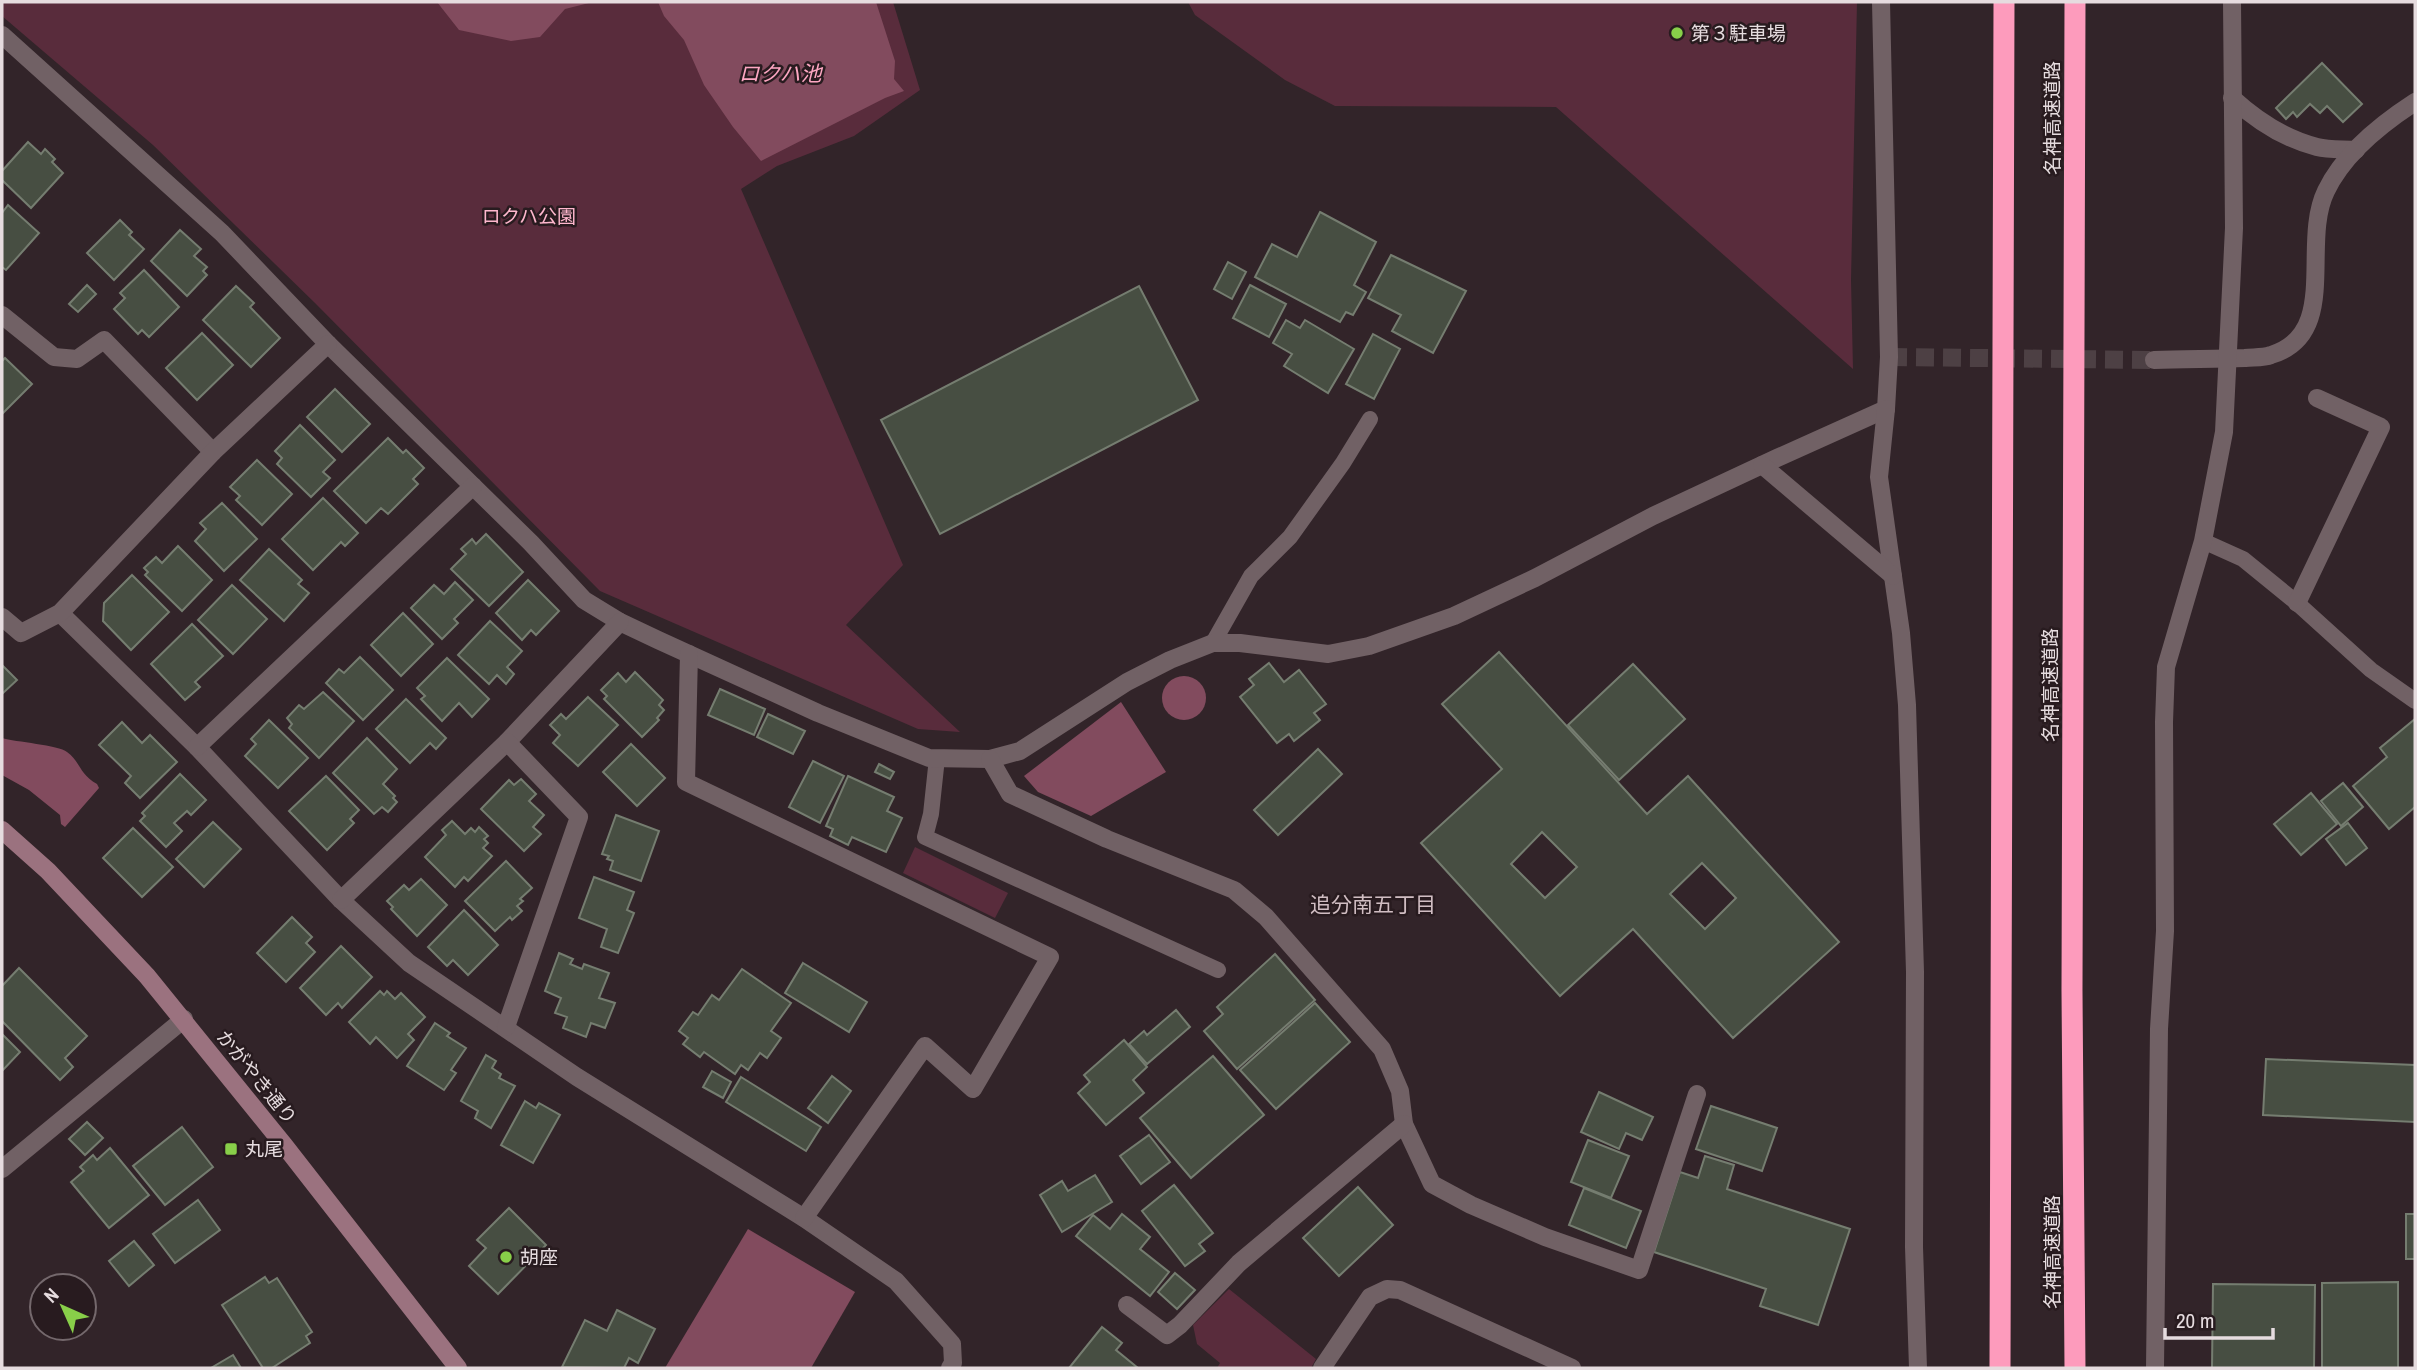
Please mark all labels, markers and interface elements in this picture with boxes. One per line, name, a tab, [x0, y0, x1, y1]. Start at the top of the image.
place label: 第３駐車場	[1691, 20, 1786, 46]
marker: 第３駐車場	[1669, 25, 1685, 41]
water label: ロクハ池	[739, 59, 823, 88]
street label: 名神高速道路	[2039, 61, 2065, 175]
park label: ロクハ公園	[482, 203, 576, 229]
street label: 名神高速道路	[2037, 628, 2063, 742]
district label: 追分南五丁目	[1310, 890, 1436, 919]
street label: かがやき通り	[211, 1025, 303, 1129]
place label: 丸尾	[245, 1136, 283, 1162]
marker: 丸尾	[223, 1141, 239, 1157]
street label: 名神高速道路	[2039, 1195, 2065, 1309]
place label: 胡座	[520, 1244, 558, 1270]
marker: 胡座	[498, 1249, 514, 1265]
north arrow	[28, 1272, 98, 1342]
text: N	[38, 1282, 64, 1308]
scale bar	[2165, 1296, 2274, 1340]
text: 20 m	[2176, 1306, 2214, 1335]

